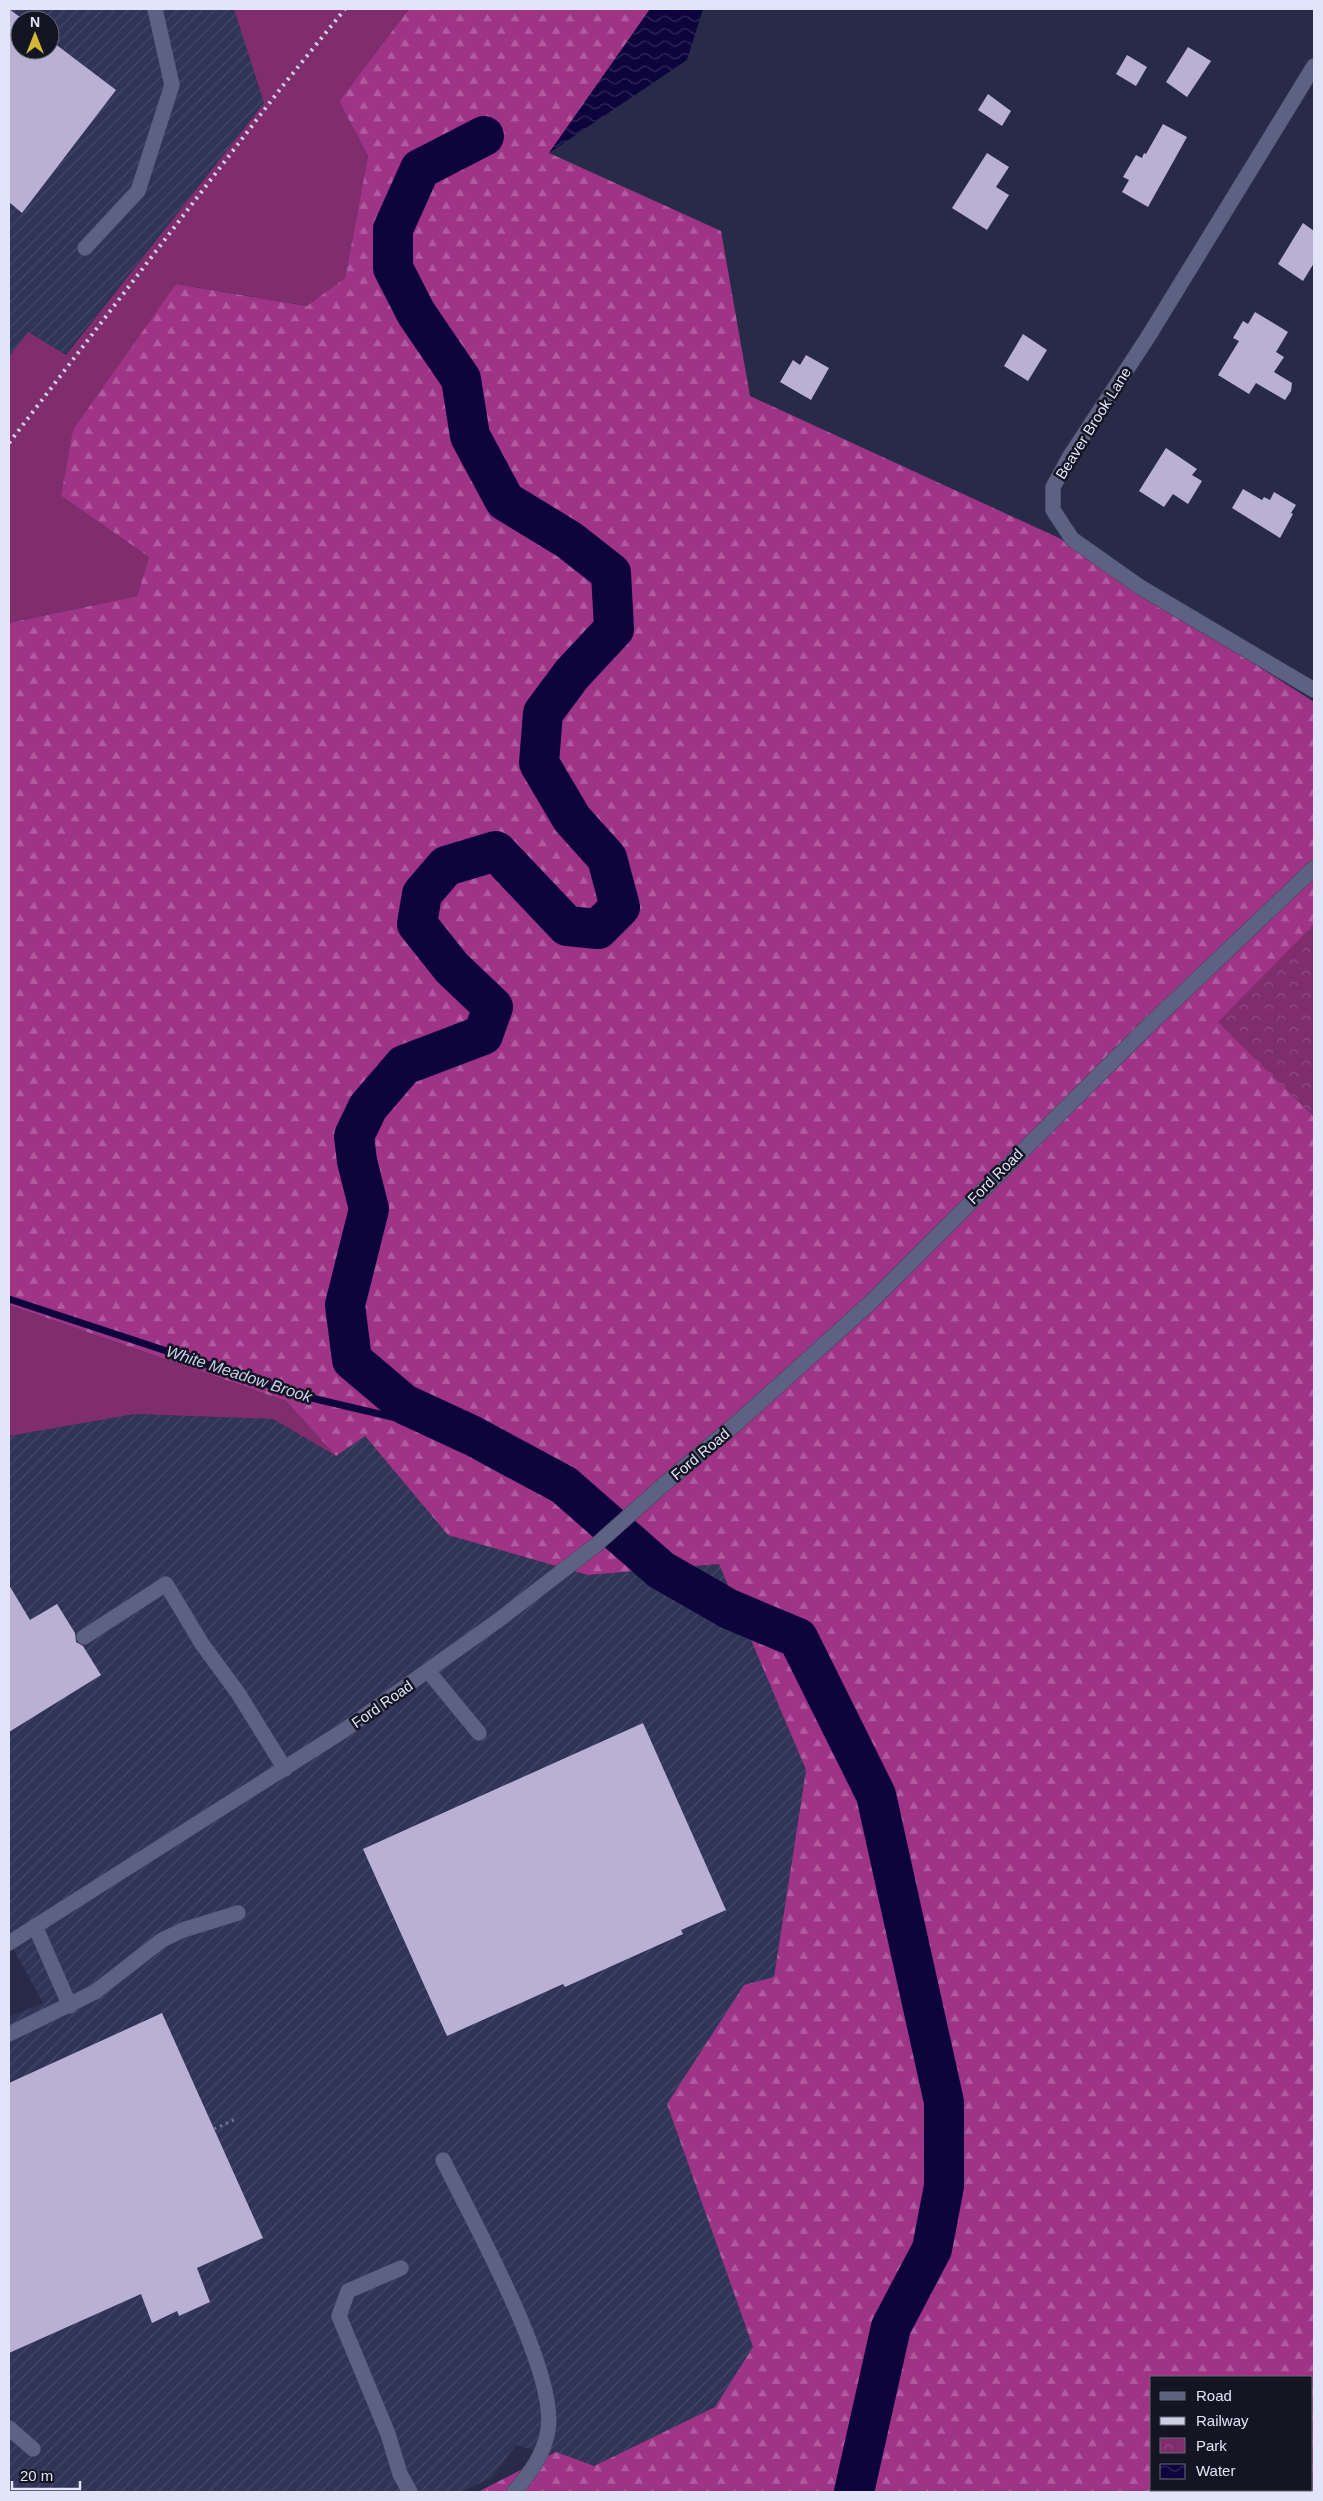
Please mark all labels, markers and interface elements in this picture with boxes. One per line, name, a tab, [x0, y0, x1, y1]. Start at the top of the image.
north arrow	[10, 10, 60, 60]
text: N	[30, 14, 40, 30]
street label: Beaver Brook Lane	[1052, 364, 1134, 482]
street label: Ford Road	[964, 1145, 1026, 1207]
water label: White Meadow Brook	[164, 1342, 315, 1406]
street label: Ford Road	[667, 1425, 733, 1483]
street label: Ford Road	[348, 1677, 416, 1731]
legend	[1150, 2376, 1313, 2491]
text: Road	[1196, 2387, 1232, 2404]
text: Railway	[1196, 2412, 1249, 2429]
text: Park	[1196, 2437, 1227, 2454]
scale bar	[12, 2458, 80, 2490]
text: Water	[1196, 2462, 1235, 2479]
text: 20 m	[20, 2467, 53, 2484]

